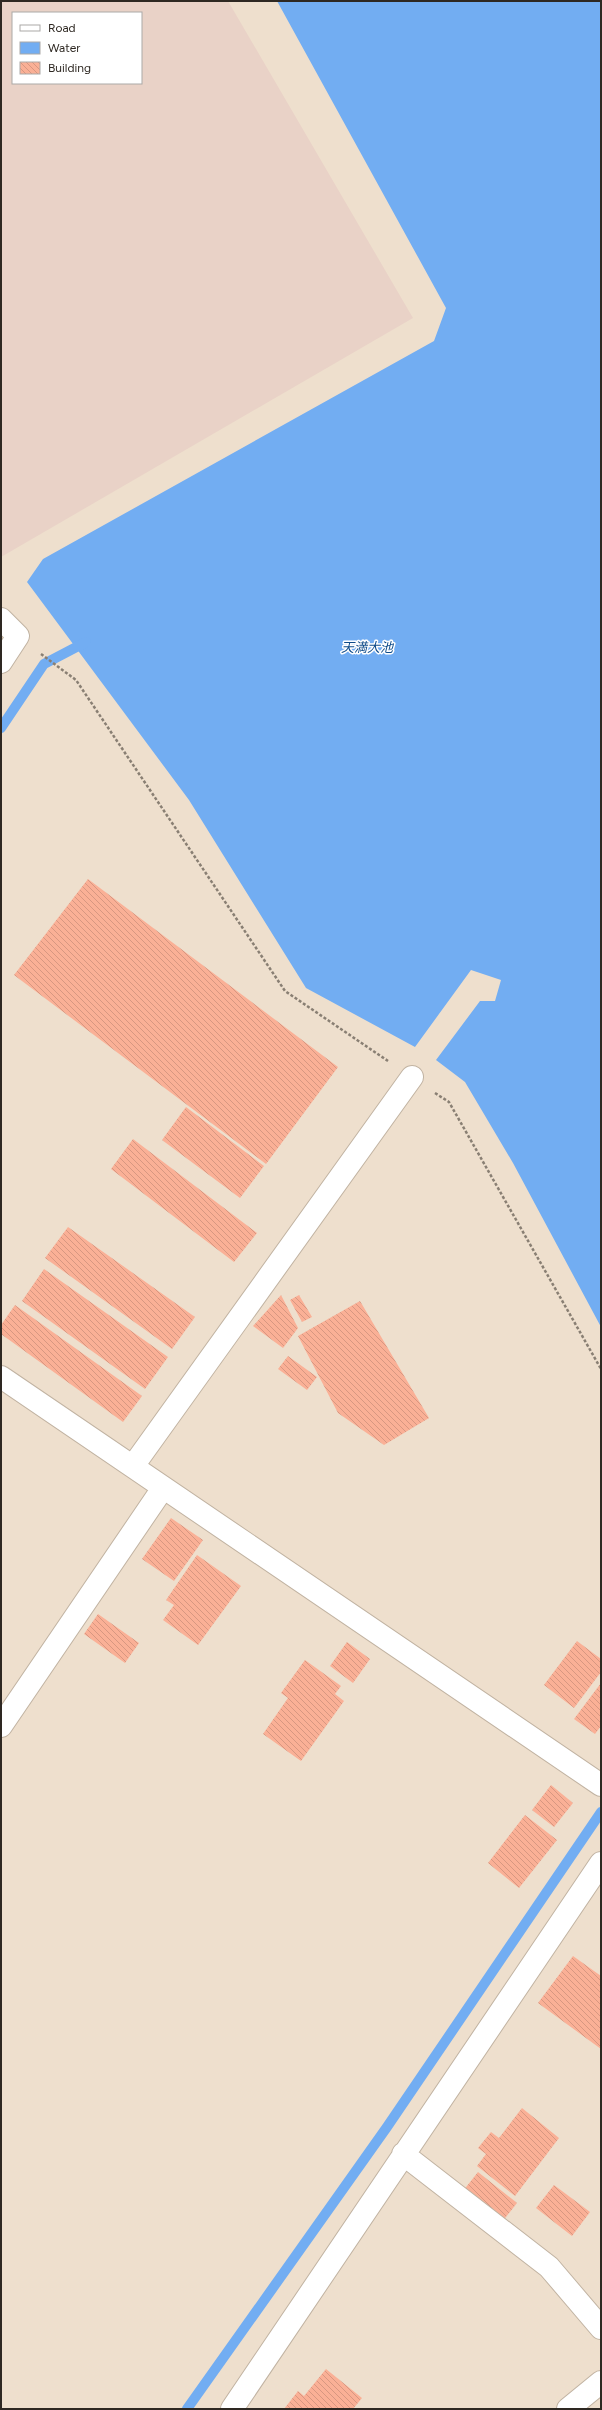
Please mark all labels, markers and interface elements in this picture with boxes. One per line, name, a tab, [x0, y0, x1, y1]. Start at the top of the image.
legend	[12, 12, 142, 84]
text: Road	[48, 21, 76, 35]
text: Water	[48, 41, 80, 55]
text: Building	[48, 61, 91, 75]
water label: 天満大池	[341, 640, 395, 655]

